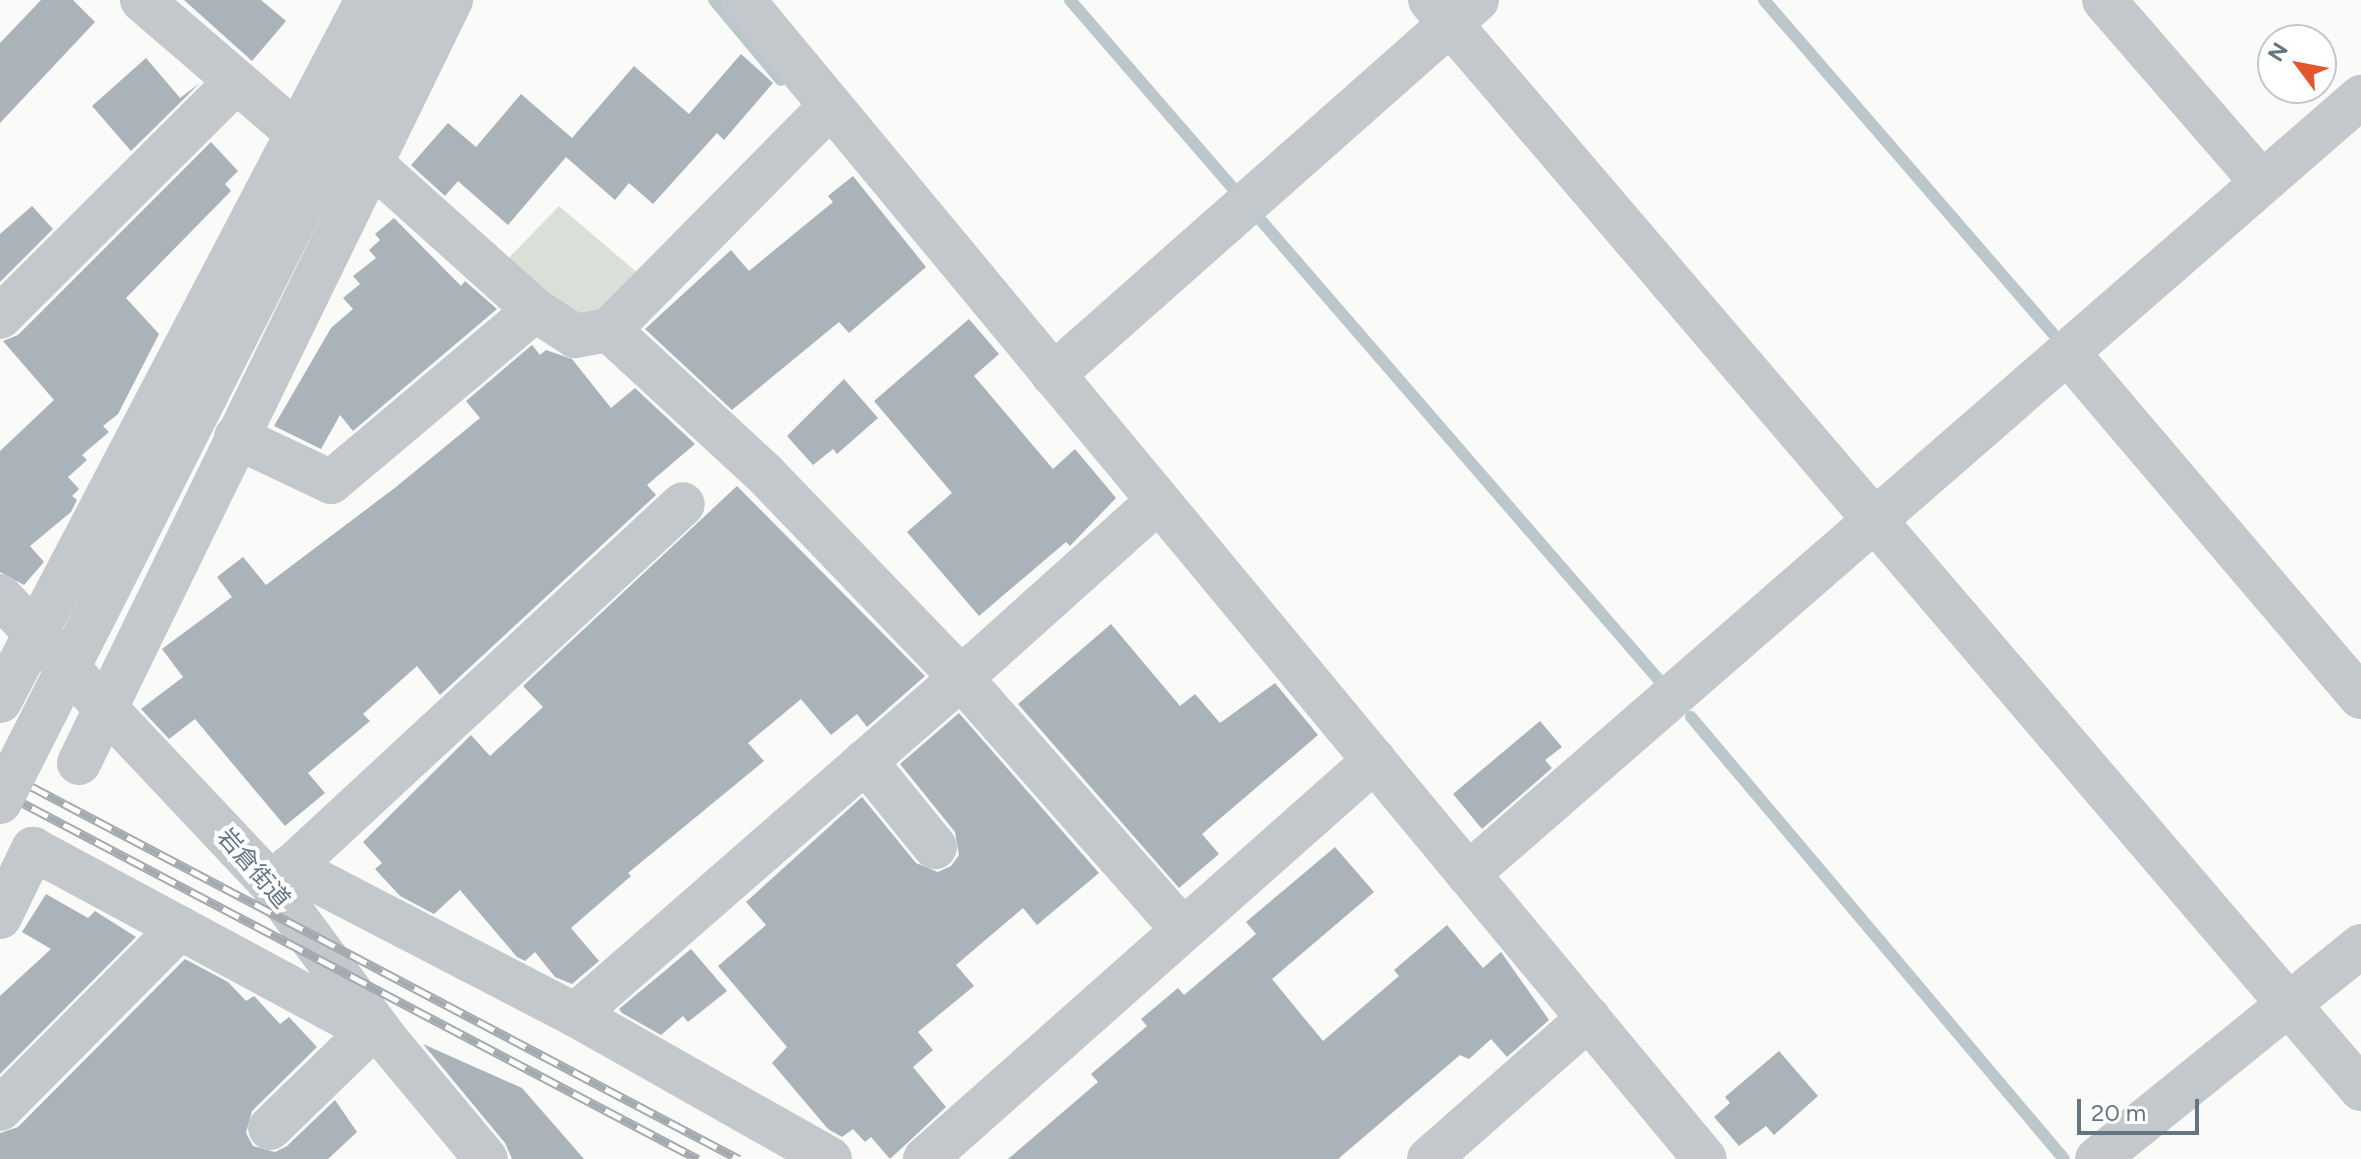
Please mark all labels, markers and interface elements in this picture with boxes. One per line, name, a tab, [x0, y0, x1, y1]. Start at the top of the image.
north arrow	[2257, 24, 2337, 104]
text: N	[2262, 38, 2294, 66]
street label: 岩倉街道	[212, 822, 296, 914]
scale bar	[2081, 1083, 2203, 1133]
text: 20 m	[2091, 1098, 2146, 1127]

